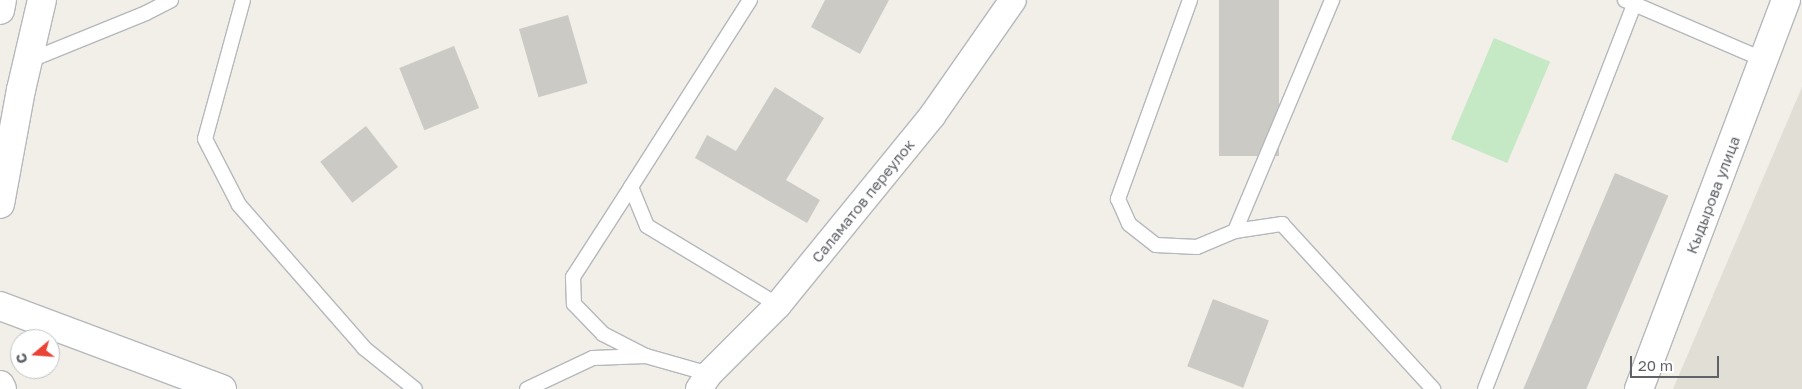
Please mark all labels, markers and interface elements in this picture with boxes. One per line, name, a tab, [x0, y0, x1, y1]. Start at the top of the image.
street label: Кыдырова улица	[1682, 134, 1744, 256]
street label: Саламатов переулок	[808, 136, 918, 266]
north arrow	[10, 329, 60, 379]
scale bar	[1632, 346, 1721, 378]
text: С	[12, 351, 31, 366]
text: 20 m	[1638, 356, 1673, 374]

